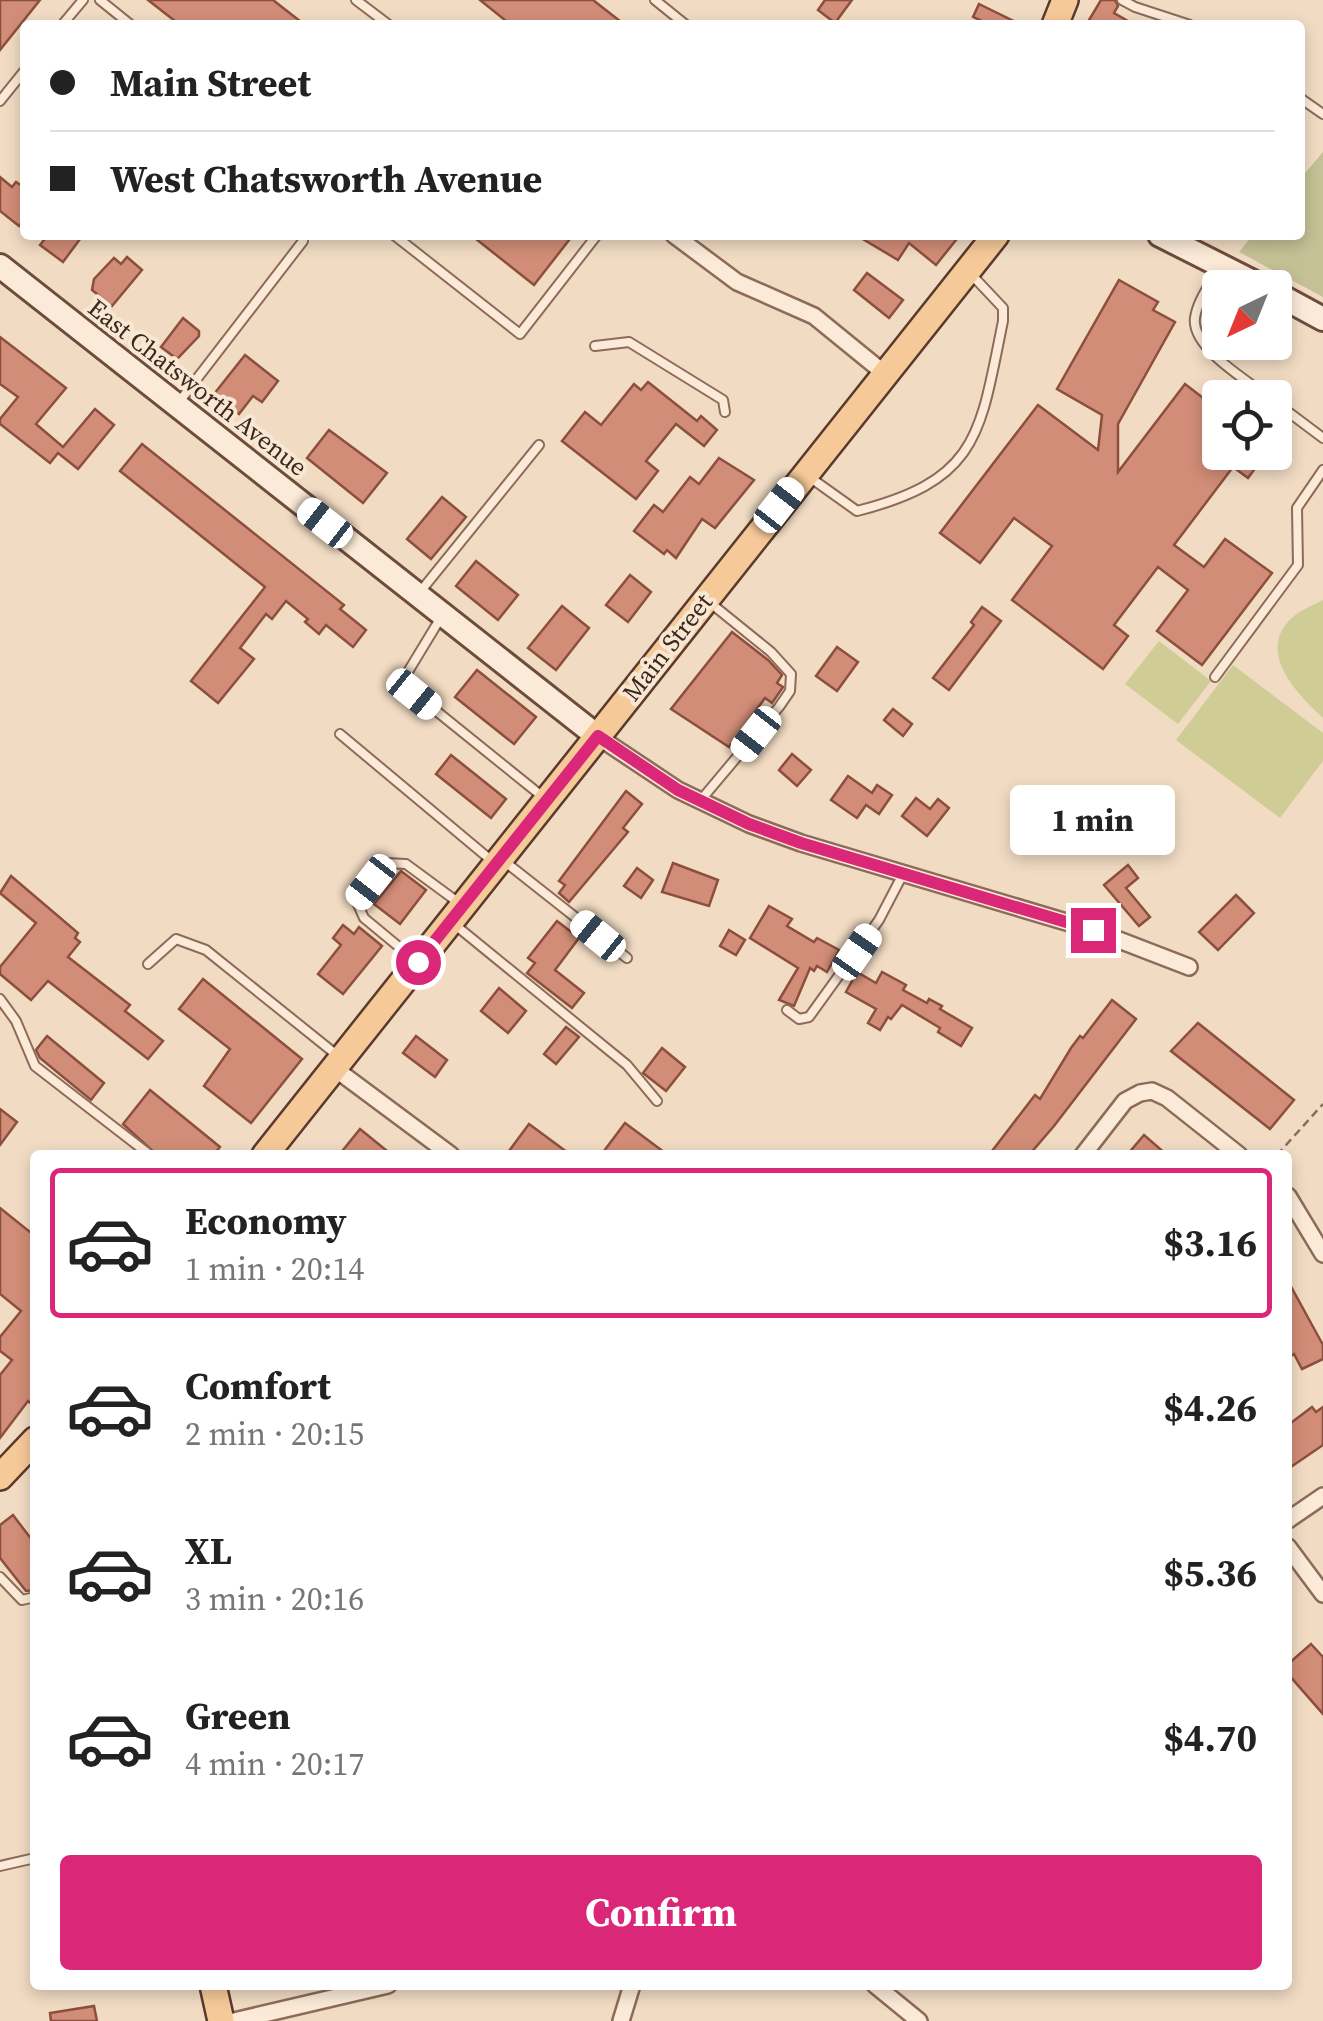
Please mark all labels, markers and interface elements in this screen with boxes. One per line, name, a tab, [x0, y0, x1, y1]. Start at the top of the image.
text: Main Street	[110, 57, 311, 109]
text: West Chatsworth Avenue	[110, 153, 542, 205]
north arrow	[1202, 270, 1292, 360]
map controls	[1202, 270, 1292, 470]
street label: East Chatsworth Avenue	[81, 291, 315, 483]
button: locate	[1202, 380, 1292, 470]
car	[749, 472, 809, 538]
car	[292, 493, 358, 553]
street label: Main Street	[614, 585, 720, 708]
car	[381, 663, 447, 725]
car	[726, 701, 786, 767]
callout: 1 min	[1010, 785, 1176, 855]
text: 1 min	[1051, 798, 1134, 842]
car	[341, 849, 401, 915]
car	[565, 905, 631, 967]
route end	[1071, 908, 1116, 953]
car	[828, 919, 886, 985]
route start	[396, 940, 441, 985]
text: Economy	[185, 1195, 347, 1247]
icon: car	[65, 1198, 155, 1288]
text: $3.16	[1163, 1217, 1257, 1269]
text: 1 min · 20:14	[185, 1247, 364, 1291]
text: Comfort	[185, 1360, 331, 1412]
icon: car	[65, 1363, 155, 1453]
text: $4.26	[1163, 1382, 1257, 1434]
text: 2 min · 20:15	[185, 1412, 364, 1456]
text: XL	[185, 1525, 232, 1577]
icon: car	[65, 1528, 155, 1618]
text: $5.36	[1163, 1547, 1257, 1599]
text: 3 min · 20:16	[185, 1577, 364, 1621]
text: Green	[185, 1690, 291, 1742]
icon: car	[65, 1693, 155, 1783]
text: $4.70	[1163, 1712, 1257, 1764]
text: 4 min · 20:17	[185, 1742, 364, 1786]
button: Confirm	[60, 1855, 1262, 1970]

